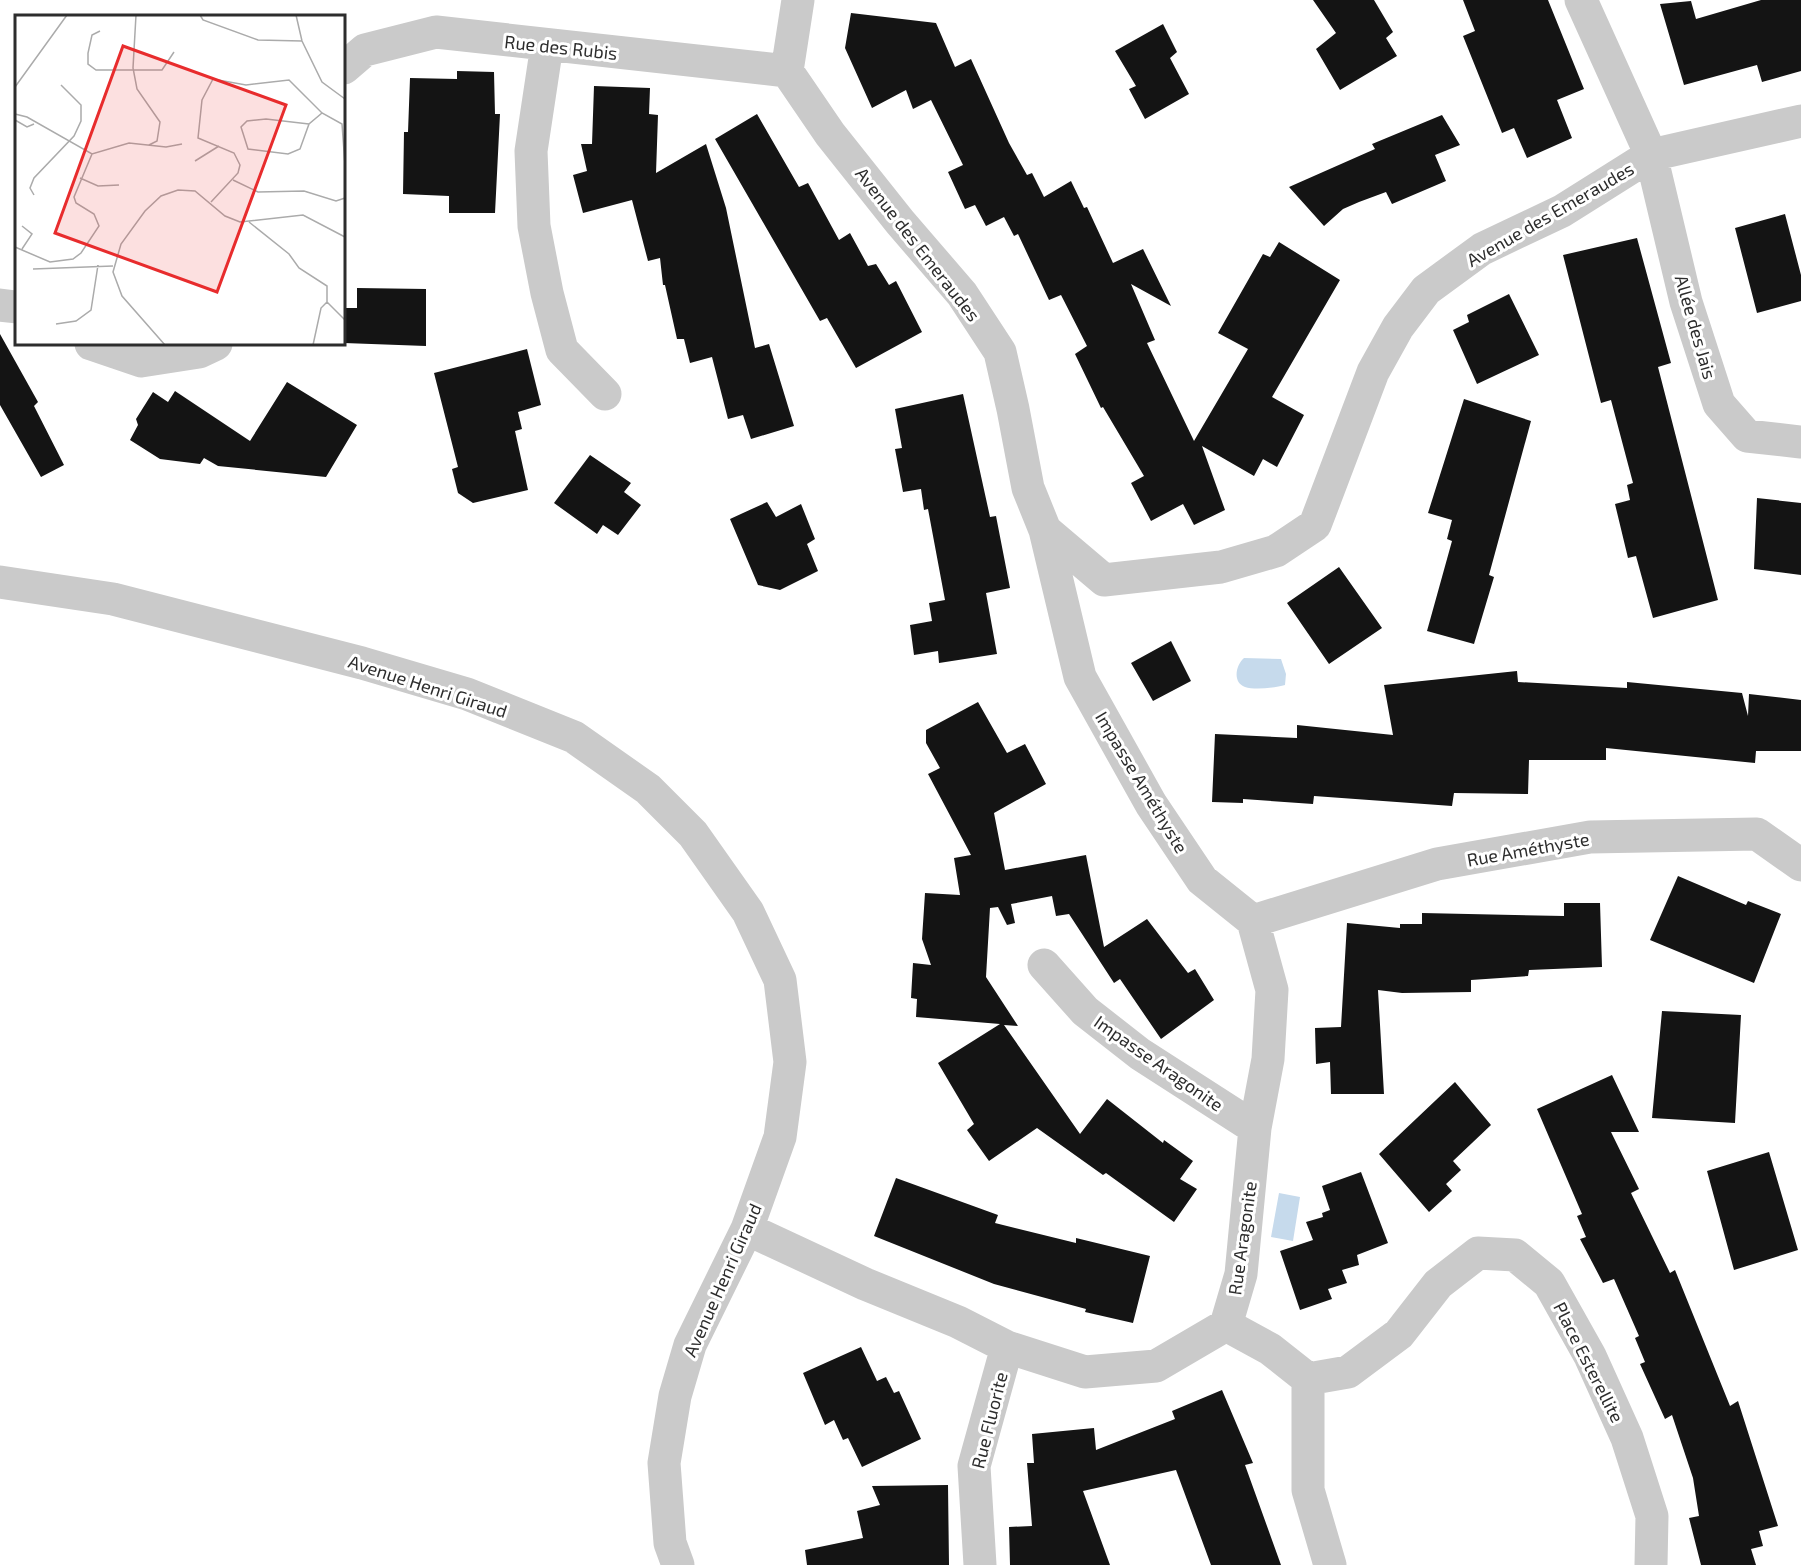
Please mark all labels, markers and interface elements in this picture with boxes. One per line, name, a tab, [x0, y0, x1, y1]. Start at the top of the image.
inset map	[15, 15, 345, 345]
street label: Rue des Rubis	[503, 30, 619, 64]
street label: Avenue des Emeraudes	[1462, 157, 1638, 271]
street label: Avenue des Emeraudes	[851, 163, 985, 325]
street label: Allée des Jais	[1671, 272, 1721, 382]
street label: Avenue Henri Giraud	[346, 650, 510, 722]
street label: Impasse Améthyste	[1091, 707, 1193, 857]
street label: Rue Améthyste	[1465, 827, 1591, 871]
street label: Impasse Aragonite	[1090, 1010, 1228, 1116]
street label: Rue Aragonite	[1223, 1180, 1261, 1296]
street label: Avenue Henri Giraud	[678, 1200, 766, 1360]
street label: Place Esterellite	[1549, 1298, 1629, 1426]
street label: Rue Fluorite	[966, 1369, 1012, 1471]

